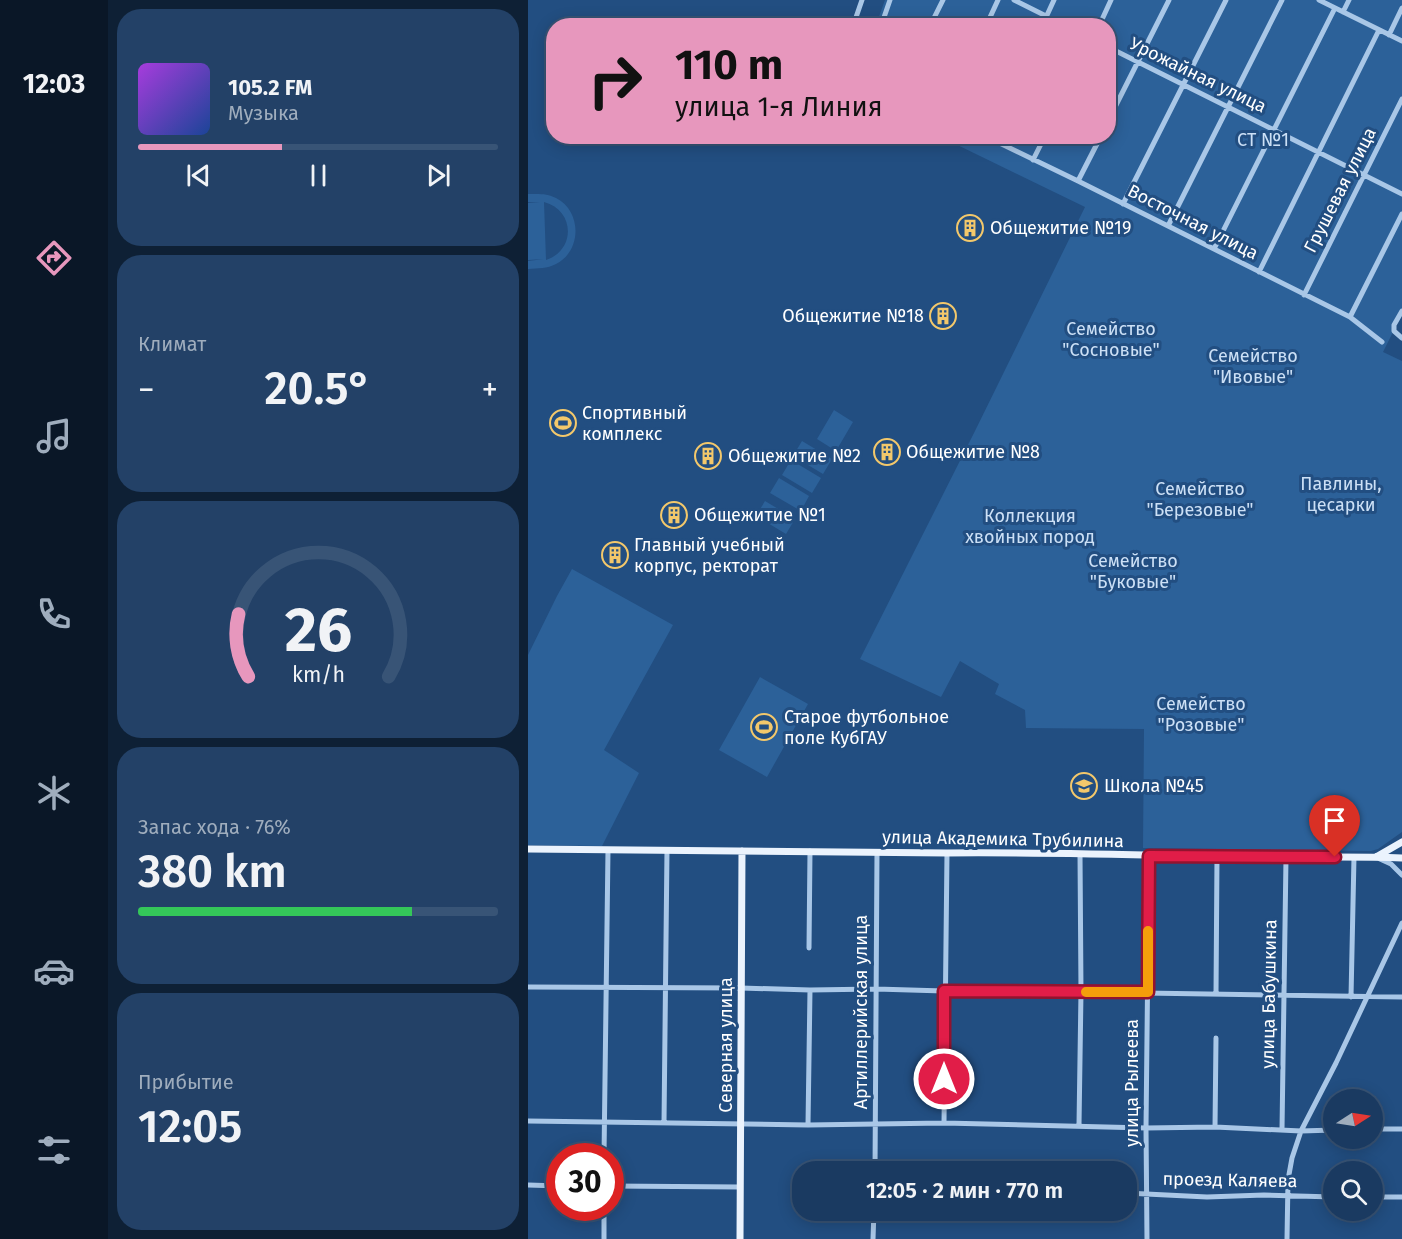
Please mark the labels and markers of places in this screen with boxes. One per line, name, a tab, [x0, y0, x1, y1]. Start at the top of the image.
building icon: Общежитие №19	[955, 213, 985, 243]
place label: Общежитие №19	[990, 217, 1131, 239]
building icon: Общежитие №18	[928, 301, 958, 331]
place label: Общежитие №18	[782, 305, 924, 327]
place label: Спортивный комплекс	[582, 402, 687, 445]
sports icon: Спортивный комплекс	[548, 408, 578, 438]
building icon: Общежитие №8	[872, 437, 902, 467]
building icon: Общежитие №2	[693, 441, 723, 471]
place label: Общежитие №8	[906, 441, 1040, 463]
place label: Общежитие №2	[728, 445, 861, 467]
building icon: Общежитие №1	[659, 500, 689, 530]
place label: Общежитие №1	[694, 504, 826, 526]
place label: Главный учебный корпус, ректорат	[634, 534, 785, 577]
building icon: Главный учебный корпус, ректорат	[600, 540, 630, 570]
place label: Старое футбольное поле КубГАУ	[784, 706, 949, 749]
sports icon: Старое футбольное поле КубГАУ	[749, 712, 779, 742]
school or university icon: Школа №45	[1069, 771, 1099, 801]
place label: Школа №45	[1104, 775, 1204, 797]
pin	[1309, 795, 1360, 857]

